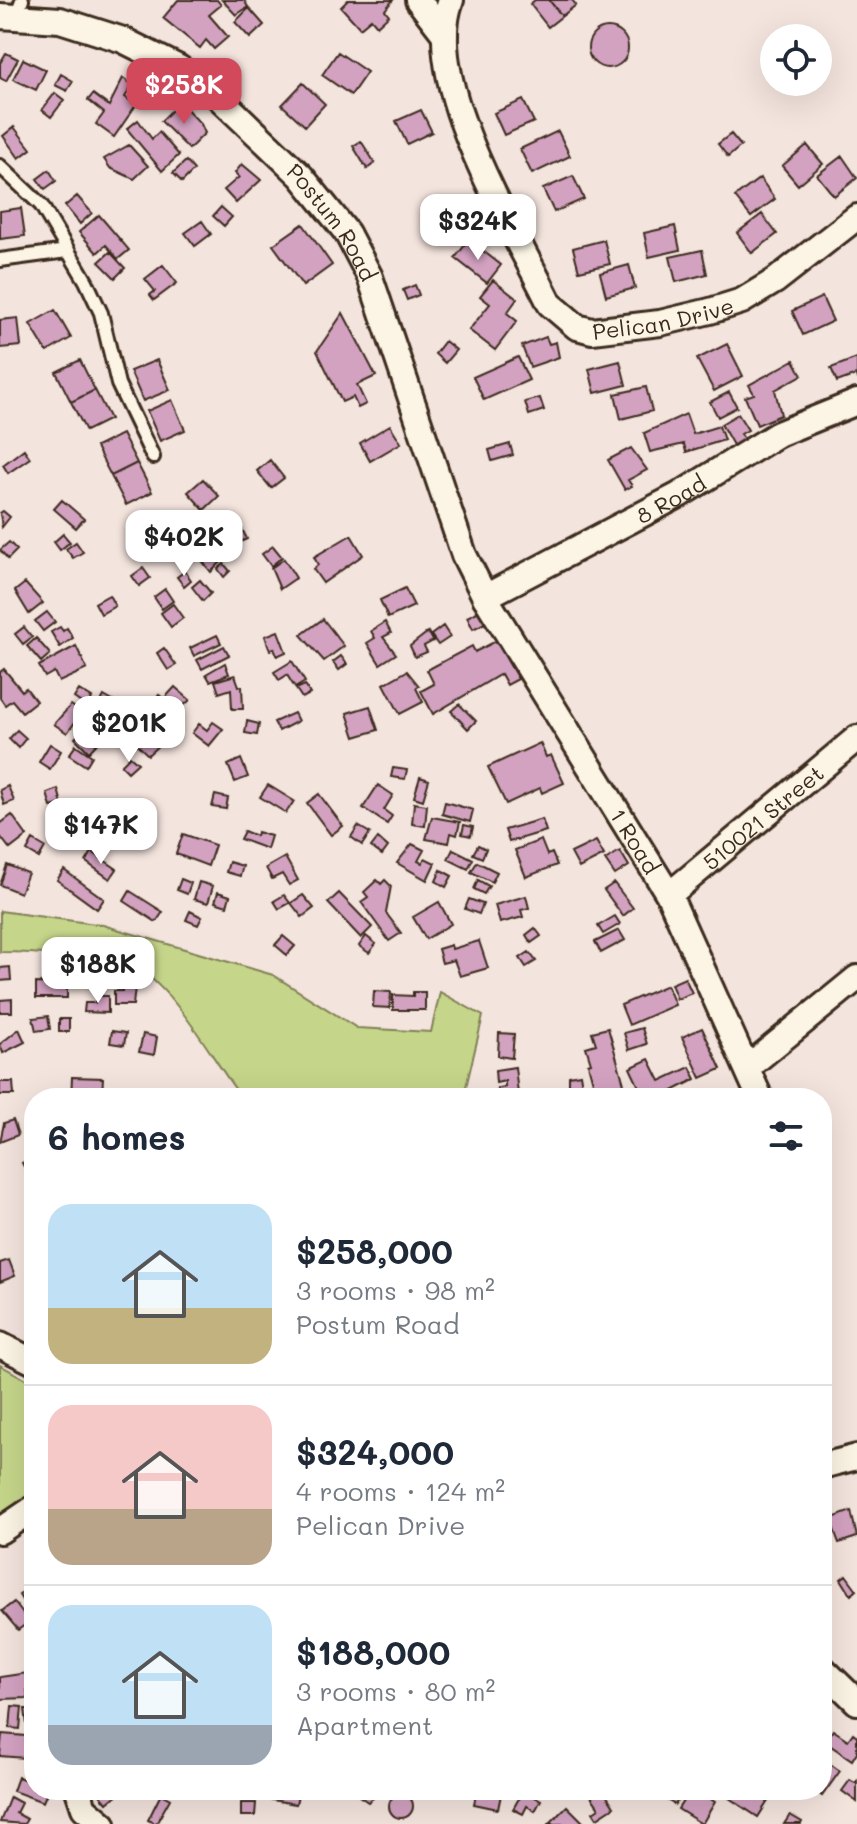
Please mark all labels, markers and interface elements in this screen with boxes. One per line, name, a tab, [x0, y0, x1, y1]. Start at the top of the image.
map controls	[760, 24, 832, 96]
button: locate	[760, 24, 832, 96]
pin: $258K	[128, 58, 240, 126]
text: $258K	[144, 67, 224, 101]
street label: Postum Road	[281, 156, 384, 286]
pin: $324K	[422, 194, 534, 262]
text: $324K	[438, 203, 518, 237]
street label: Pelican Drive	[591, 290, 737, 345]
street label: 8 Road	[631, 468, 711, 530]
pin: $402K	[128, 510, 240, 578]
text: $402K	[144, 519, 224, 553]
pin: $201K	[73, 696, 185, 764]
text: $201K	[91, 705, 167, 739]
street label: 510021 Street	[696, 758, 829, 876]
pin: $147K	[45, 798, 157, 866]
street label: 1 Road	[604, 803, 667, 879]
text: $147K	[63, 807, 139, 841]
pin: $188K	[42, 937, 154, 1005]
text: $188K	[60, 946, 136, 980]
text: 6 homes	[48, 1114, 186, 1159]
icon: filters	[764, 1114, 808, 1158]
text: $258,000	[296, 1228, 453, 1273]
icon: home	[112, 1236, 208, 1332]
text: 3 rooms · 98 m²	[296, 1273, 495, 1307]
text: Postum Road	[296, 1307, 459, 1341]
text: $324,000	[296, 1429, 454, 1474]
icon: home	[112, 1437, 208, 1533]
text: 4 rooms · 124 m²	[296, 1474, 505, 1508]
text: Pelican Drive	[296, 1508, 465, 1542]
text: $188,000	[296, 1629, 450, 1674]
icon: home	[112, 1637, 208, 1733]
text: 3 rooms · 80 m²	[296, 1674, 495, 1708]
text: Apartment	[296, 1708, 433, 1742]

